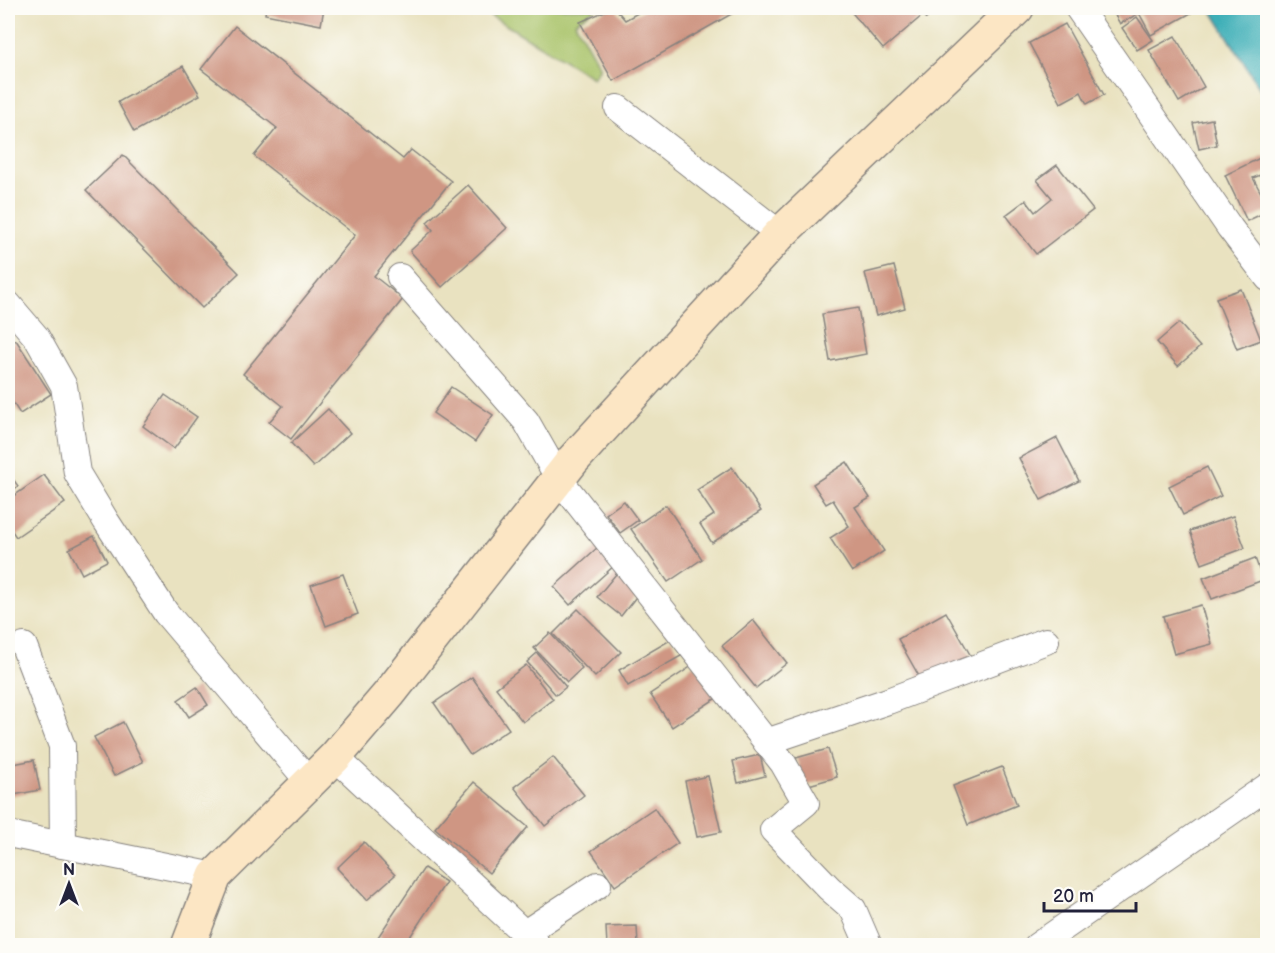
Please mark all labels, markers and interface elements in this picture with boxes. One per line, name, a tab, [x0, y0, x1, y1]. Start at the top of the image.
north arrow	[39, 854, 99, 914]
text: N	[63, 861, 75, 880]
scale bar	[1044, 875, 1136, 913]
text: 20 m	[1053, 886, 1094, 907]

